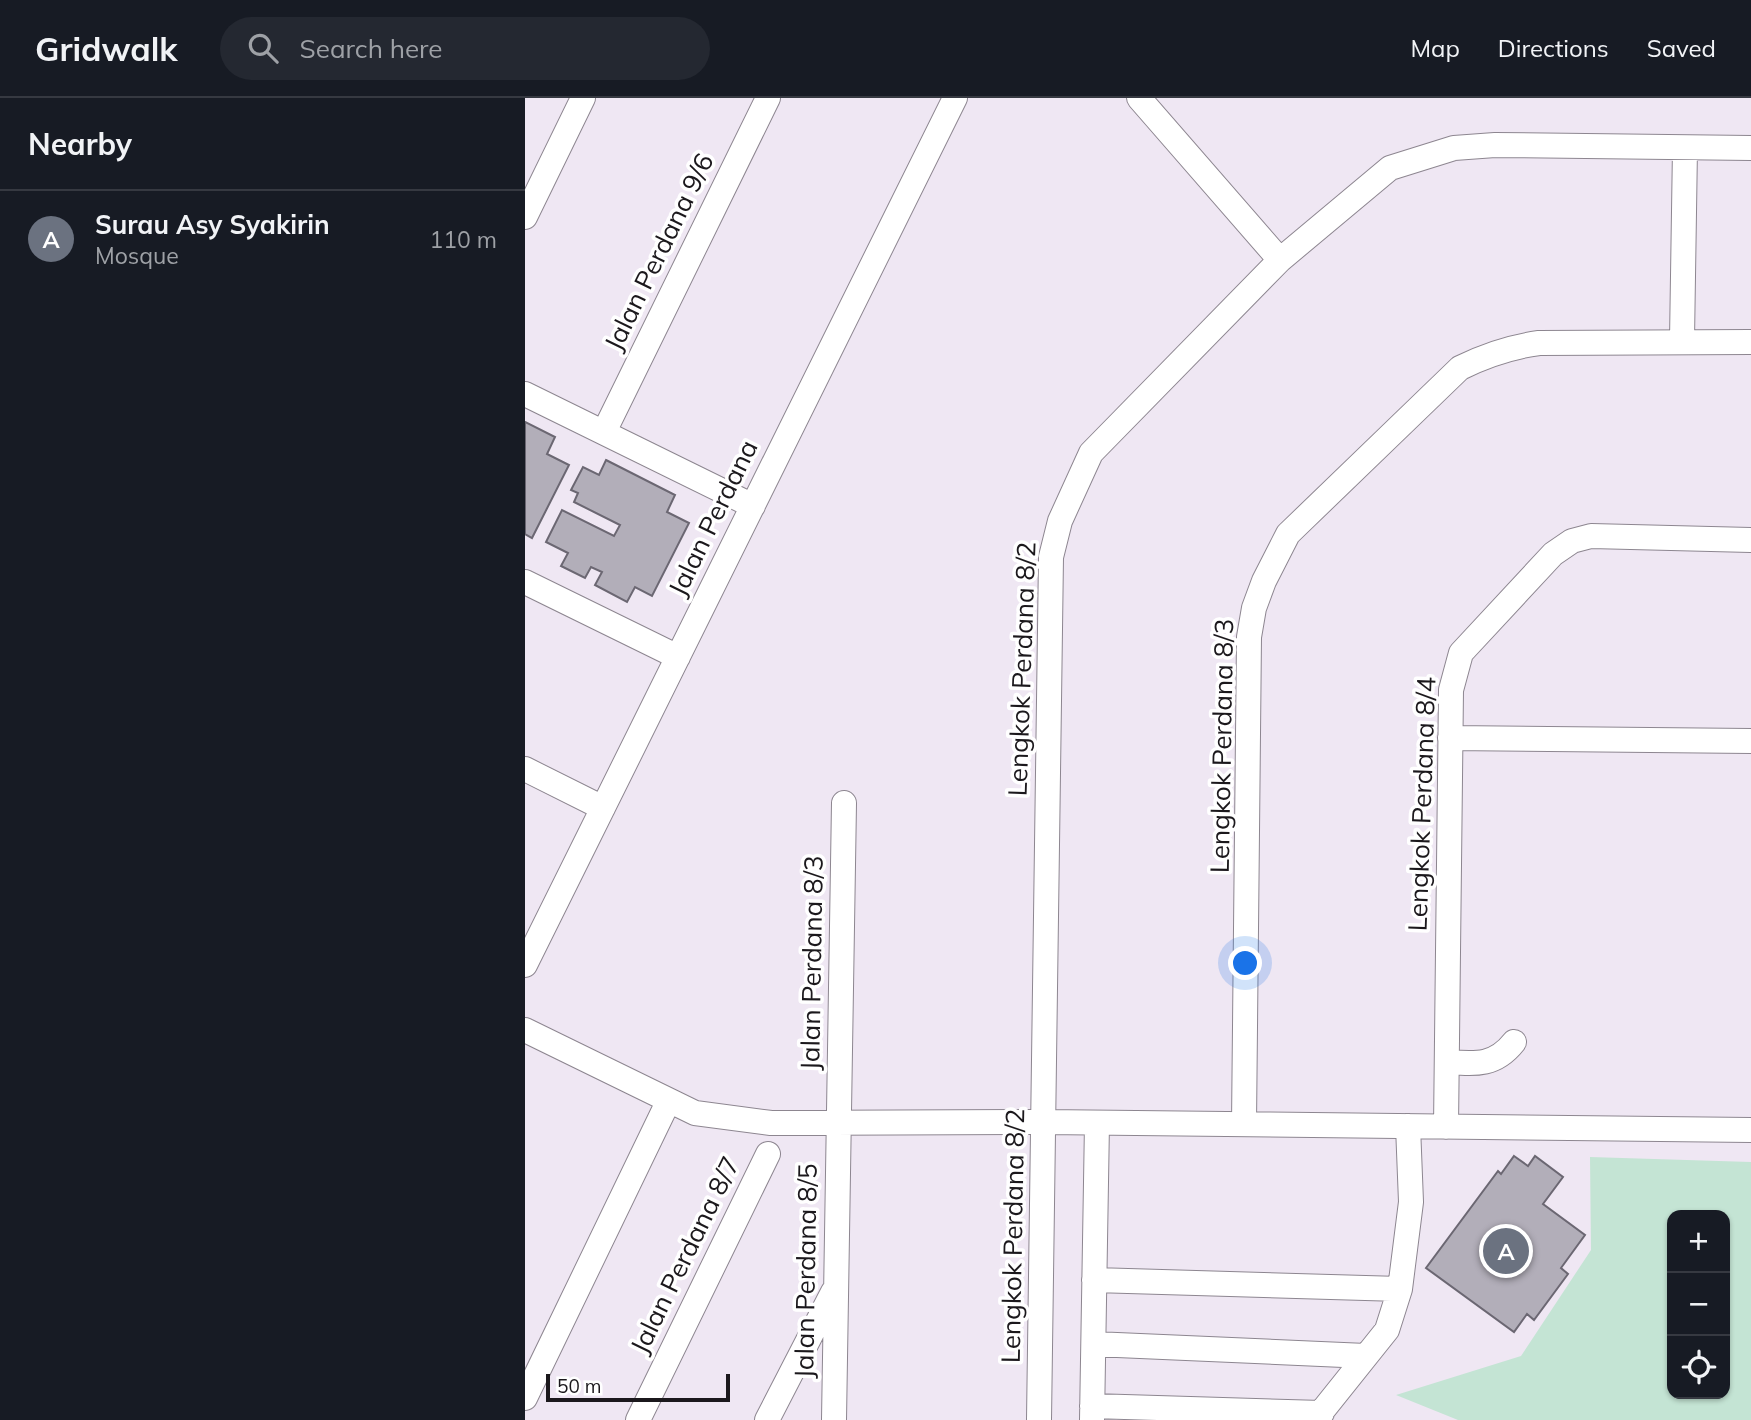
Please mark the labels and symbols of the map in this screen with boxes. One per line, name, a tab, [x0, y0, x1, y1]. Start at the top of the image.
street label: Jalan Perdana 9/6	[597, 148, 721, 356]
street label: Jalan Perdana	[661, 434, 765, 601]
street label: Lengkok Perdana 8/2	[1001, 541, 1042, 797]
street label: Lengkok Perdana 8/3	[1203, 619, 1240, 873]
street label: Lengkok Perdana 8/4	[1401, 676, 1442, 932]
street label: Jalan Perdana 8/3	[793, 855, 830, 1071]
your location	[1228, 946, 1262, 980]
street label: Lengkok Perdana 8/2	[994, 1109, 1031, 1363]
street label: Jalan Perdana 8/7	[623, 1151, 747, 1359]
street label: Jalan Perdana 8/5	[787, 1163, 824, 1379]
pin: A	[1483, 1225, 1529, 1277]
scale bar	[546, 1371, 730, 1403]

